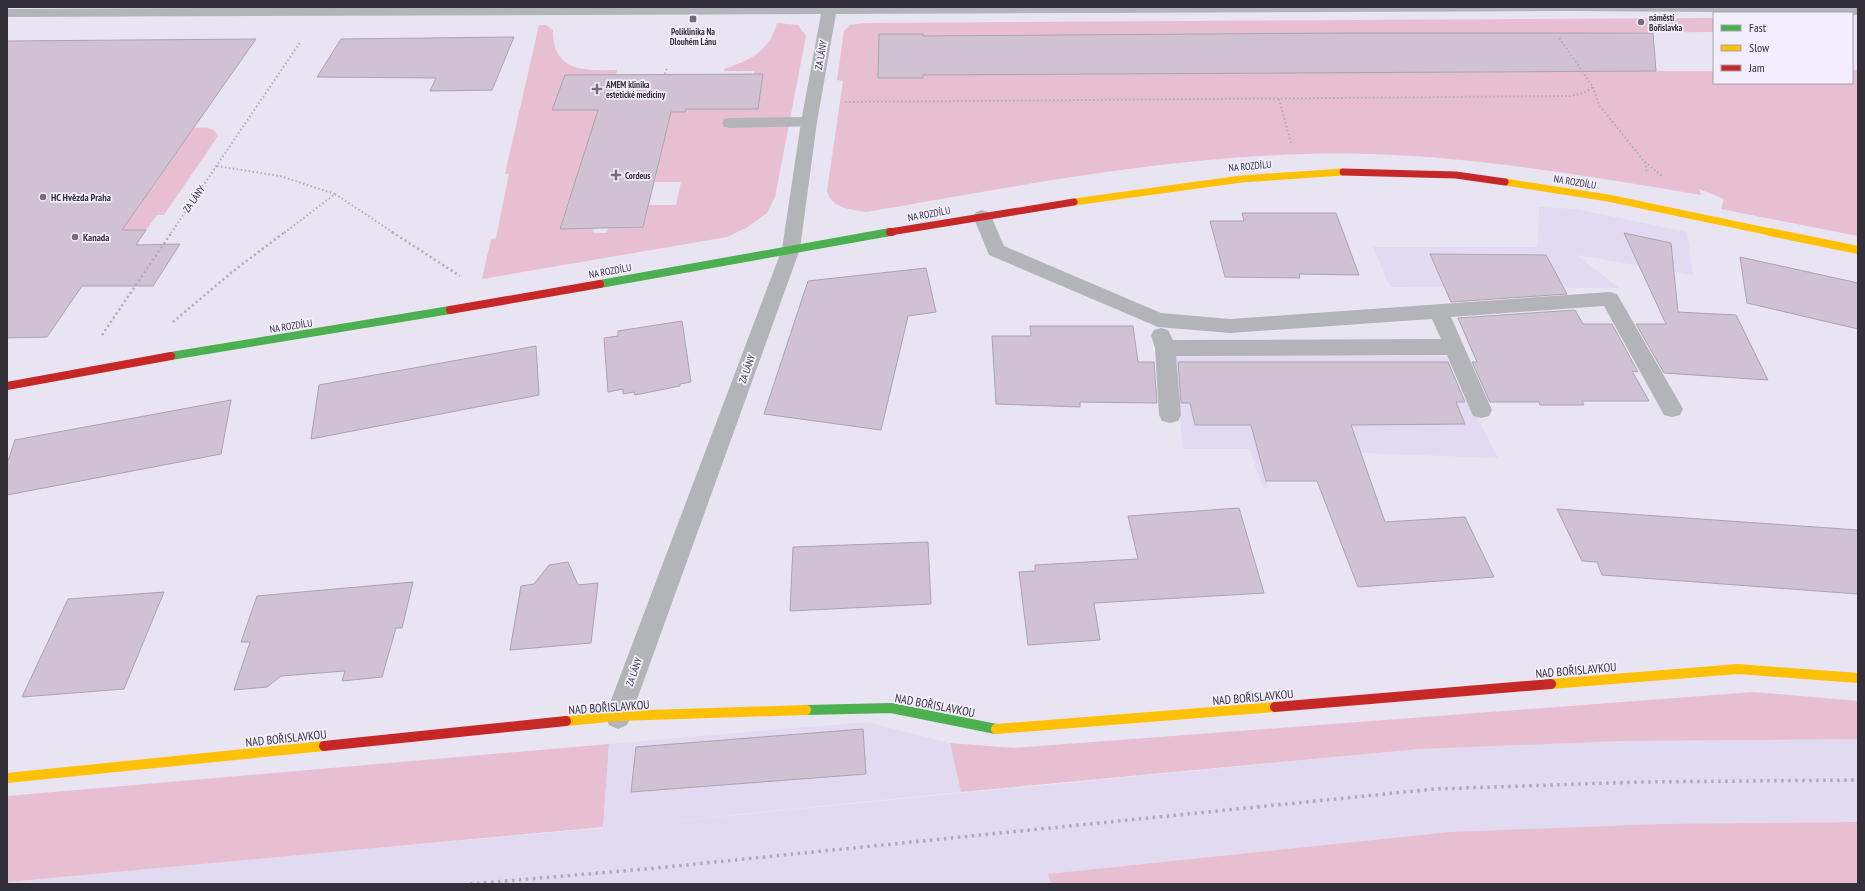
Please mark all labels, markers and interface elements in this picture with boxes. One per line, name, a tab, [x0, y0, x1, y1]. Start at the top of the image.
place label: náměstí Bořislavka	[1649, 12, 1682, 33]
legend	[1713, 12, 1853, 84]
marker: Poliklinika Na Dlouhém Lánu	[688, 14, 698, 24]
marker: náměstí Bořislavka	[1636, 17, 1646, 27]
text: Fast	[1749, 20, 1767, 35]
place label: Poliklinika Na Dlouhém Lánu	[670, 26, 716, 47]
street label: ZA LÁNY	[812, 39, 830, 71]
text: Slow	[1749, 40, 1770, 55]
text: Jam	[1748, 60, 1765, 75]
place label: AMEM klinika estetické medicíny	[605, 79, 666, 100]
marker: AMEM klinika estetické medicíny	[591, 83, 603, 95]
street label: NA ROZDÍLU	[1228, 158, 1272, 174]
marker: Cordeus	[610, 169, 622, 181]
place label: Cordeus	[625, 170, 651, 181]
street label: NA ROZDÍLU	[1553, 172, 1597, 192]
street label: ZA LÁNY	[180, 183, 208, 215]
place label: HC Hvězda Praha	[51, 191, 111, 204]
marker: HC Hvězda Praha	[38, 192, 48, 202]
street label: NA ROZDÍLU	[907, 204, 951, 224]
place label: Kanada	[83, 231, 109, 244]
marker: Kanada	[70, 232, 80, 242]
street label: NA ROZDÍLU	[588, 261, 632, 281]
street label: NA ROZDÍLU	[269, 316, 313, 336]
street label: ZA LÁNY	[736, 352, 758, 385]
street label: ZA LÁNY	[623, 655, 645, 688]
street label: NAD BOŘISLAVKOU	[1535, 659, 1617, 681]
street label: NAD BOŘISLAVKOU	[1212, 686, 1294, 708]
street label: NAD BOŘISLAVKOU	[894, 690, 976, 720]
street label: NAD BOŘISLAVKOU	[568, 697, 650, 717]
street label: NAD BOŘISLAVKOU	[245, 726, 327, 750]

